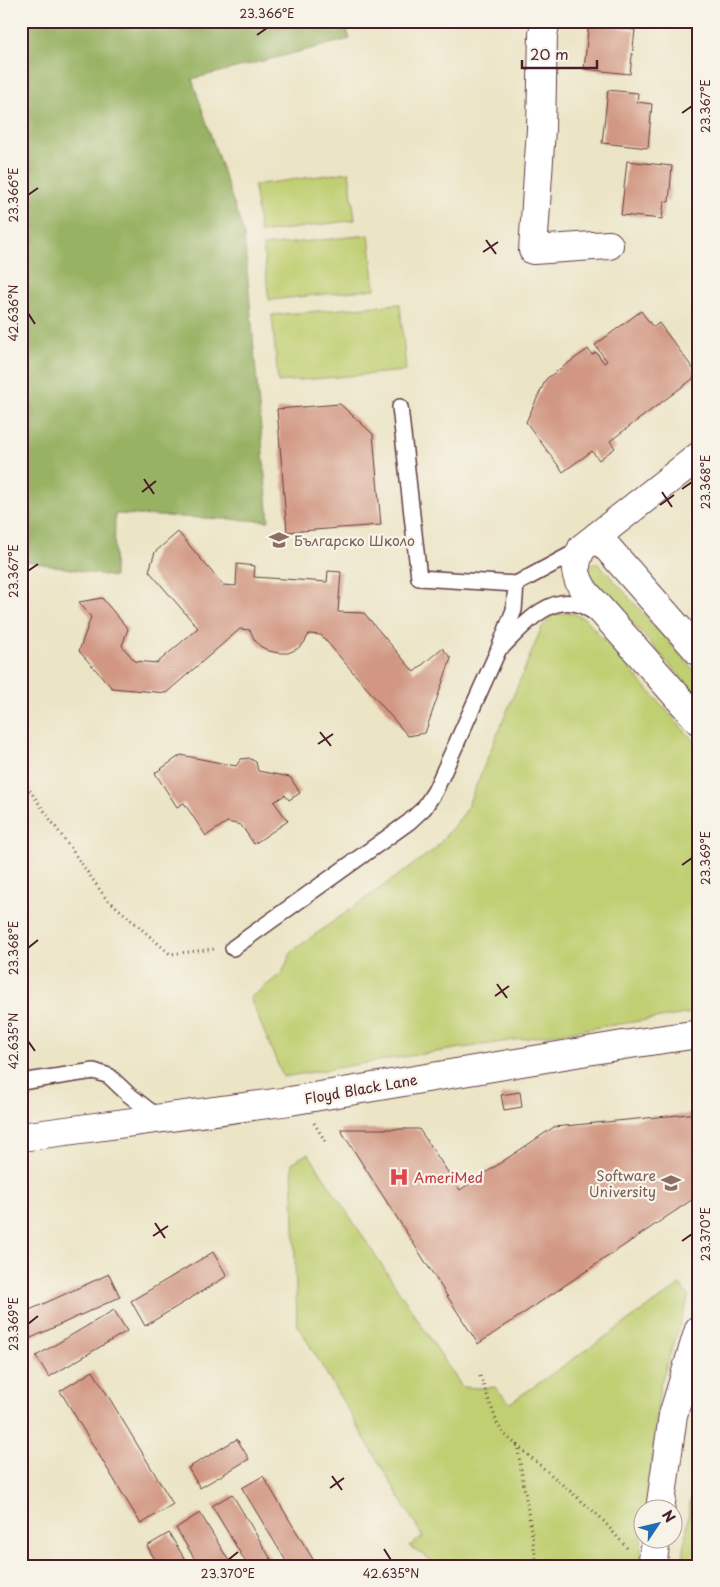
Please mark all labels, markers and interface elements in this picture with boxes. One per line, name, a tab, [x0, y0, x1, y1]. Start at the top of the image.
text: 23.366°E	[239, 4, 295, 22]
scale bar	[522, 38, 598, 70]
text: 20 m	[530, 42, 569, 65]
text: 23.367°E	[696, 79, 714, 133]
text: 23.366°E	[4, 167, 22, 223]
text: 42.636°N	[4, 285, 22, 341]
text: 23.368°E	[696, 455, 714, 509]
school or university icon: Българско Школо	[268, 529, 290, 551]
place label: Българско Школо	[294, 530, 415, 551]
text: 23.367°E	[4, 544, 22, 598]
text: 23.369°E	[696, 831, 714, 885]
text: 23.368°E	[4, 921, 22, 975]
text: 42.635°N	[4, 1013, 22, 1069]
street label: Floyd Black Lane	[303, 1069, 419, 1109]
place label: Software University	[589, 1165, 656, 1202]
hospital icon: AmeriMed	[388, 1166, 410, 1188]
place label: AmeriMed	[414, 1167, 483, 1188]
school or university icon: Software University	[660, 1172, 682, 1194]
text: 23.370°E	[696, 1207, 714, 1261]
text: 23.369°E	[4, 1297, 22, 1351]
north arrow	[632, 1500, 682, 1550]
text: N	[657, 1506, 681, 1527]
text: 23.370°E	[201, 1564, 255, 1582]
text: 42.635°N	[363, 1564, 419, 1582]

